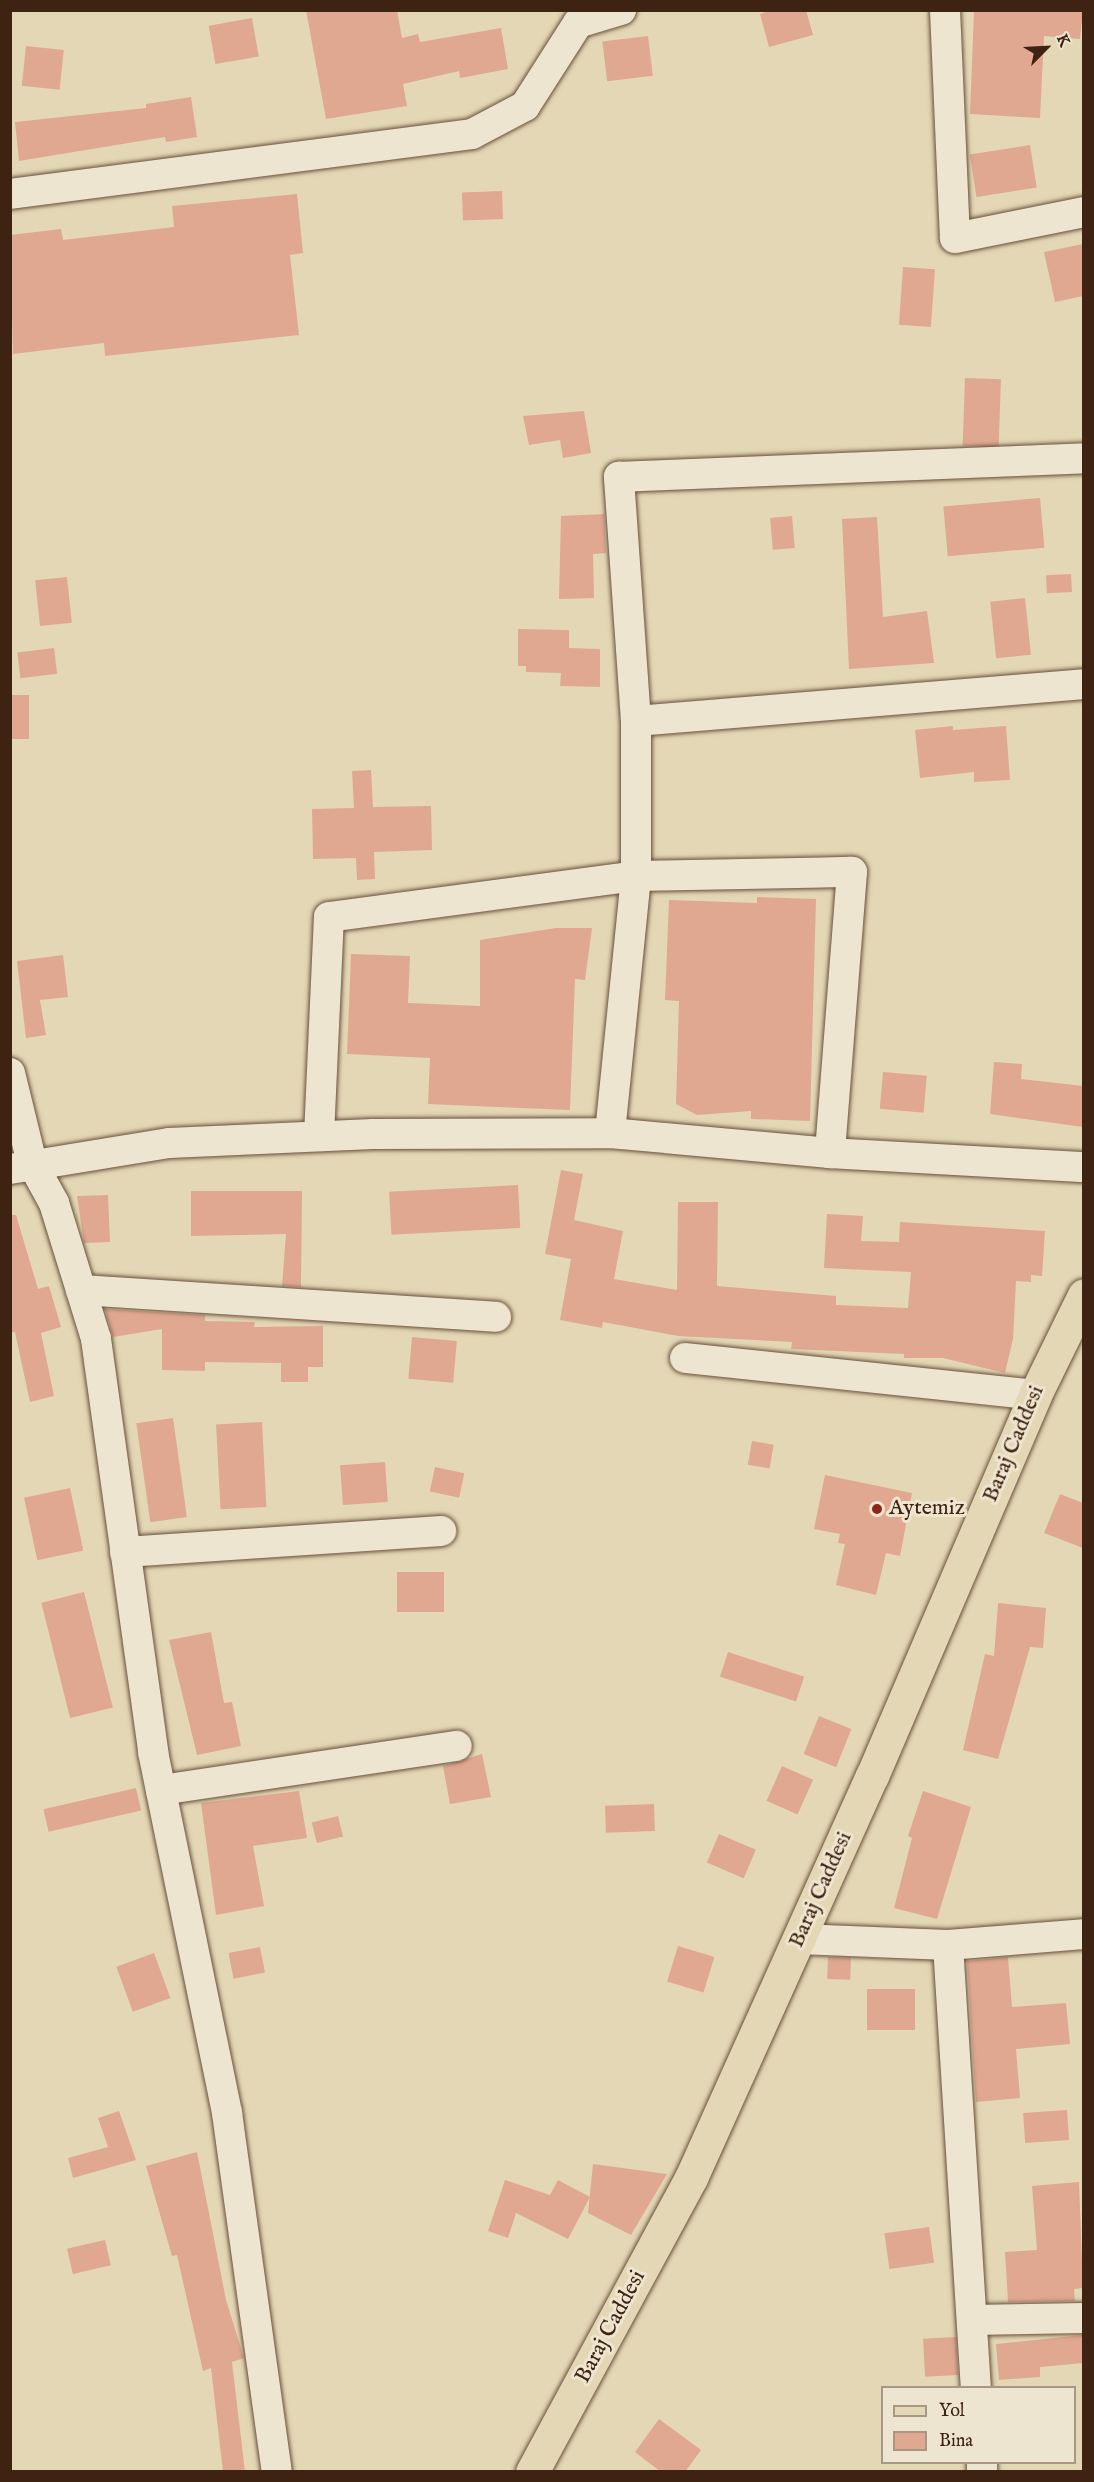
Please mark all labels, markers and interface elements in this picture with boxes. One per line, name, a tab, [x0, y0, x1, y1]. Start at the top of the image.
north arrow	[1016, 18, 1076, 78]
text: K	[1051, 31, 1074, 50]
street label: Baraj Caddesi	[978, 1382, 1050, 1506]
place label: Aytemiz	[889, 1496, 965, 1522]
marker: Aytemiz	[870, 1502, 884, 1516]
street label: Baraj Caddesi	[784, 1828, 858, 1952]
street label: Baraj Caddesi	[570, 2266, 652, 2388]
legend	[881, 2386, 1076, 2464]
text: Yol	[939, 2400, 965, 2423]
text: Bina	[939, 2430, 973, 2453]

